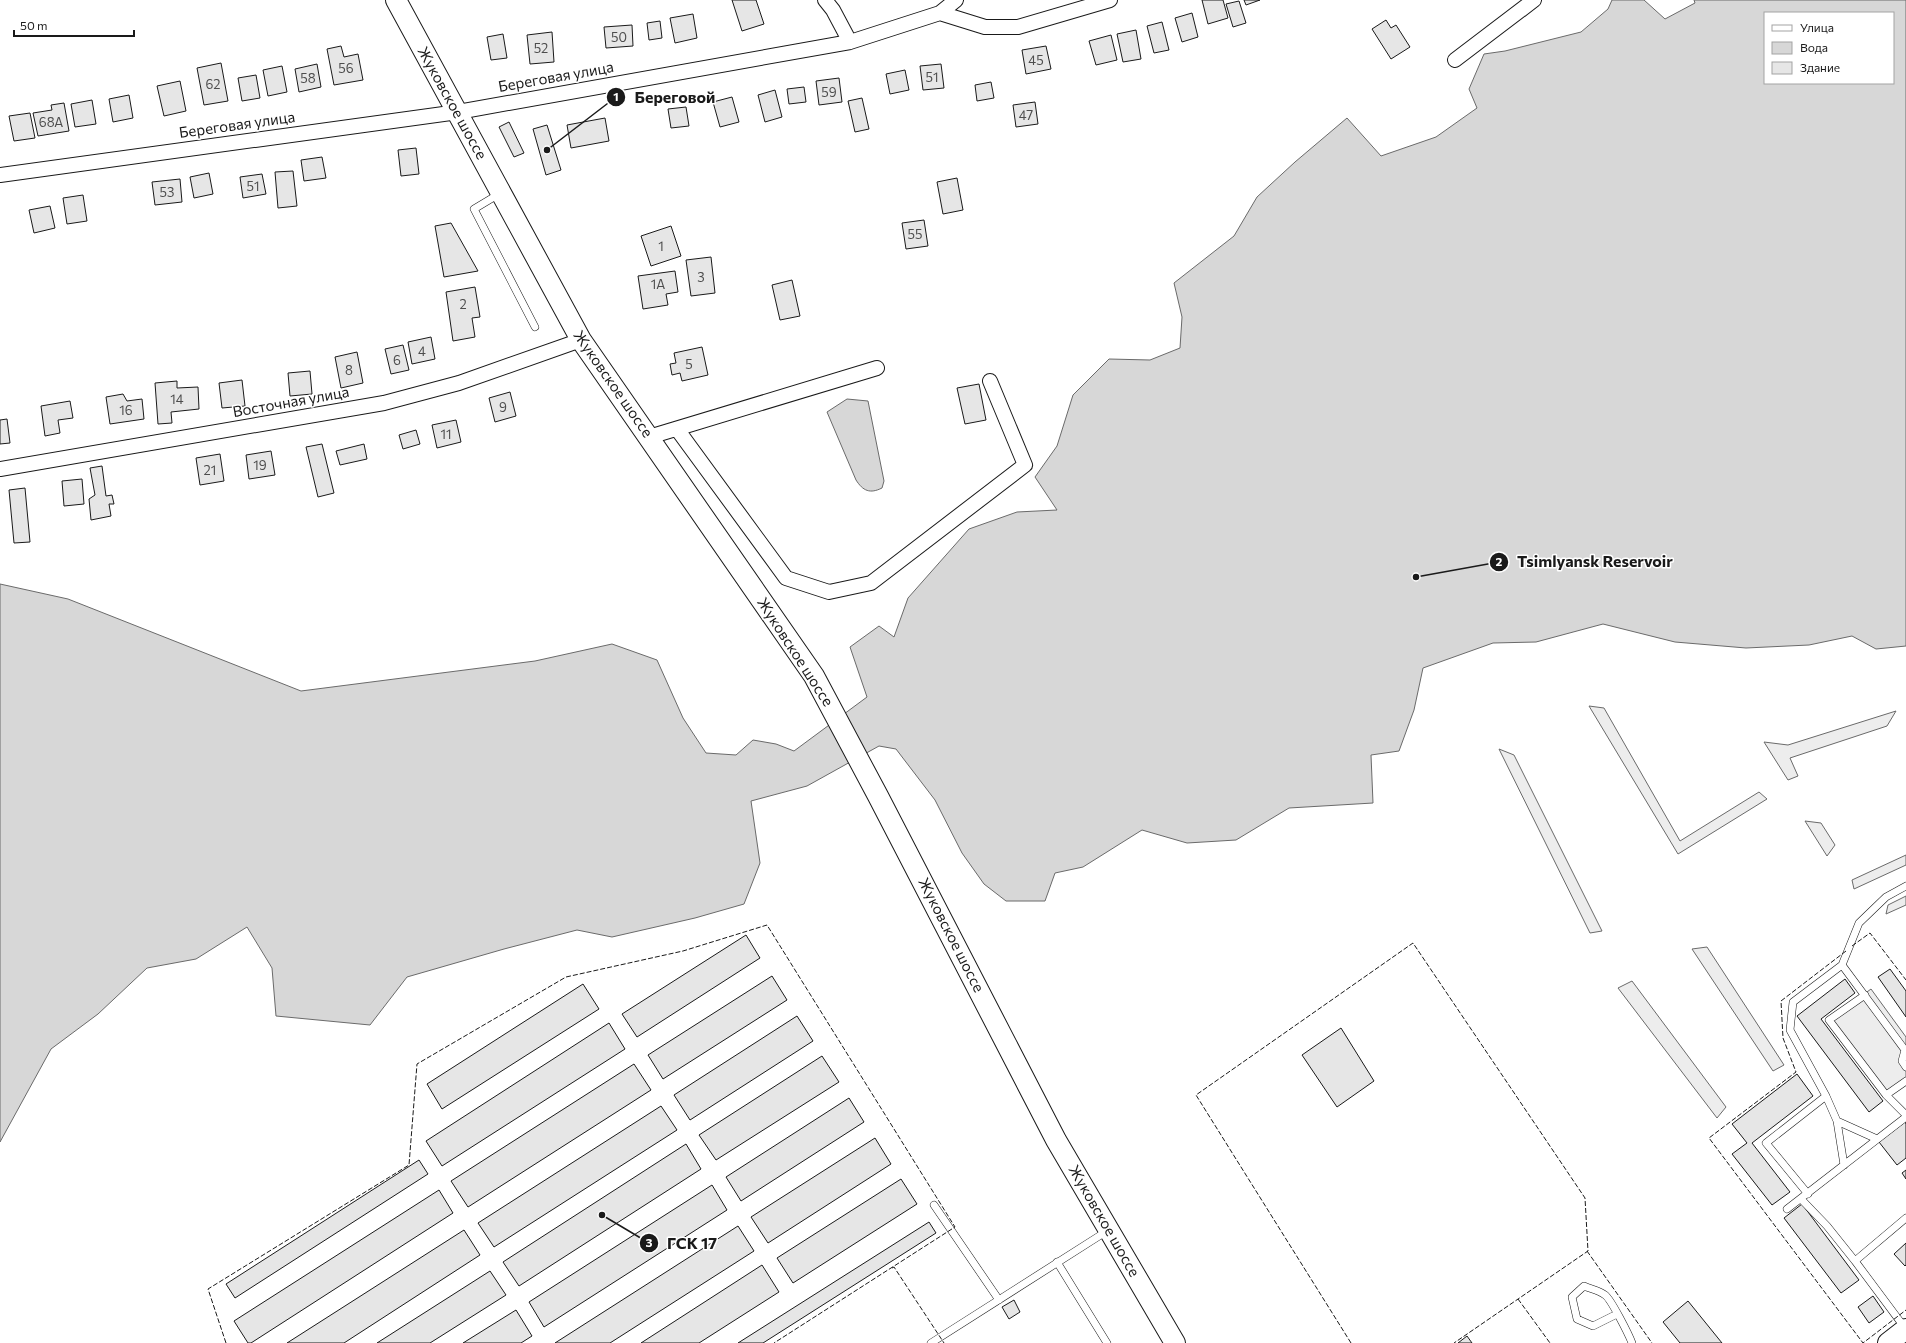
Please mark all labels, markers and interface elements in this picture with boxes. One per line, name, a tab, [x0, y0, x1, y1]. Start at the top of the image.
scale bar	[14, 12, 134, 38]
legend	[1764, 12, 1894, 84]
text: 50 m	[20, 18, 48, 32]
text: Улица	[1800, 20, 1834, 34]
house number: 50	[611, 29, 627, 45]
house number: 52	[534, 40, 548, 56]
text: Вода	[1800, 40, 1828, 54]
street label: Жуковское шоссе	[414, 43, 491, 162]
house number: 45	[1028, 52, 1044, 68]
street label: Береговая улица	[497, 57, 615, 95]
house number: 56	[338, 60, 354, 76]
text: Здание	[1800, 60, 1840, 74]
house number: 51	[925, 69, 939, 85]
house number: 58	[300, 70, 316, 86]
house number: 62	[205, 76, 221, 92]
callout: Береговой	[606, 83, 723, 111]
house number: 59	[821, 84, 837, 100]
text: Береговой	[635, 87, 715, 106]
text: 1	[613, 89, 619, 103]
street label: Береговая улица	[178, 107, 296, 141]
house number: 47	[1019, 107, 1033, 123]
house number: 68А	[39, 114, 63, 130]
house number: 51	[246, 178, 260, 194]
house number: 53	[160, 184, 174, 200]
house number: 55	[908, 226, 922, 242]
house number: 1	[658, 238, 664, 254]
house number: 3	[697, 269, 705, 285]
house number: 1А	[651, 276, 665, 292]
house number: 2	[459, 296, 467, 312]
street label: Жуковское шоссе	[570, 327, 657, 440]
house number: 4	[418, 343, 426, 359]
house number: 6	[393, 352, 401, 368]
house number: 5	[685, 356, 693, 372]
house number: 8	[345, 362, 353, 378]
street label: Восточная улица	[231, 382, 351, 420]
house number: 14	[170, 391, 184, 407]
house number: 9	[499, 399, 507, 415]
house number: 16	[119, 402, 133, 418]
house number: 11	[440, 426, 452, 442]
house number: 19	[253, 457, 267, 473]
house number: 21	[204, 462, 216, 478]
callout: Tsimlyansk Reservoir	[1489, 548, 1681, 576]
text: Tsimlyansk Reservoir	[1517, 551, 1673, 570]
text: 2	[1496, 554, 1503, 568]
street label: Жуковское шоссе	[754, 594, 838, 709]
street label: Жуковское шоссе	[915, 874, 989, 995]
street label: Жуковское шоссе	[1065, 1161, 1144, 1280]
callout: ГСК 17	[639, 1229, 725, 1257]
text: ГСК 17	[667, 1233, 717, 1252]
text: 3	[646, 1235, 653, 1249]

